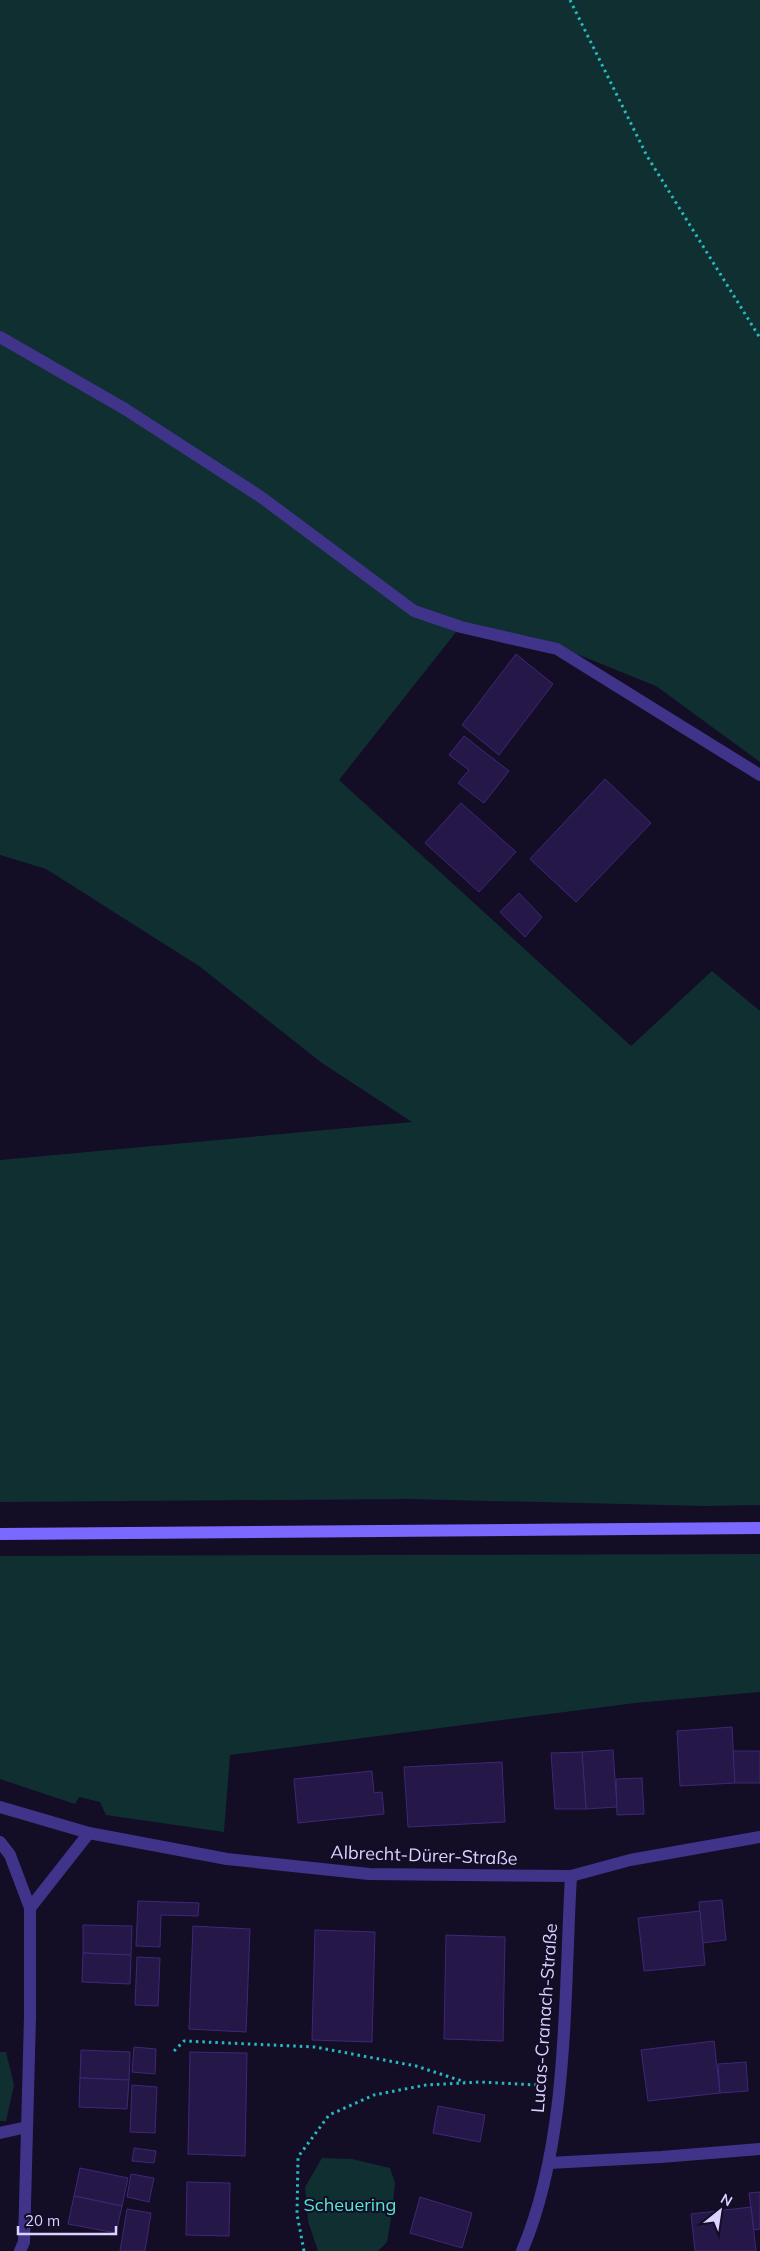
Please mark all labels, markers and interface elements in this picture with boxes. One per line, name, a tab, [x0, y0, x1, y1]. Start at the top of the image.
street label: Albrecht-Dürer-Straße	[330, 1840, 518, 1870]
street label: Lucas-Cranach-Straße	[526, 1922, 562, 2114]
north arrow	[695, 2186, 745, 2236]
text: N	[717, 2189, 736, 2210]
park label: Scheuering	[304, 2193, 396, 2216]
scale bar	[18, 2204, 115, 2236]
text: 20 m	[25, 2211, 60, 2230]

